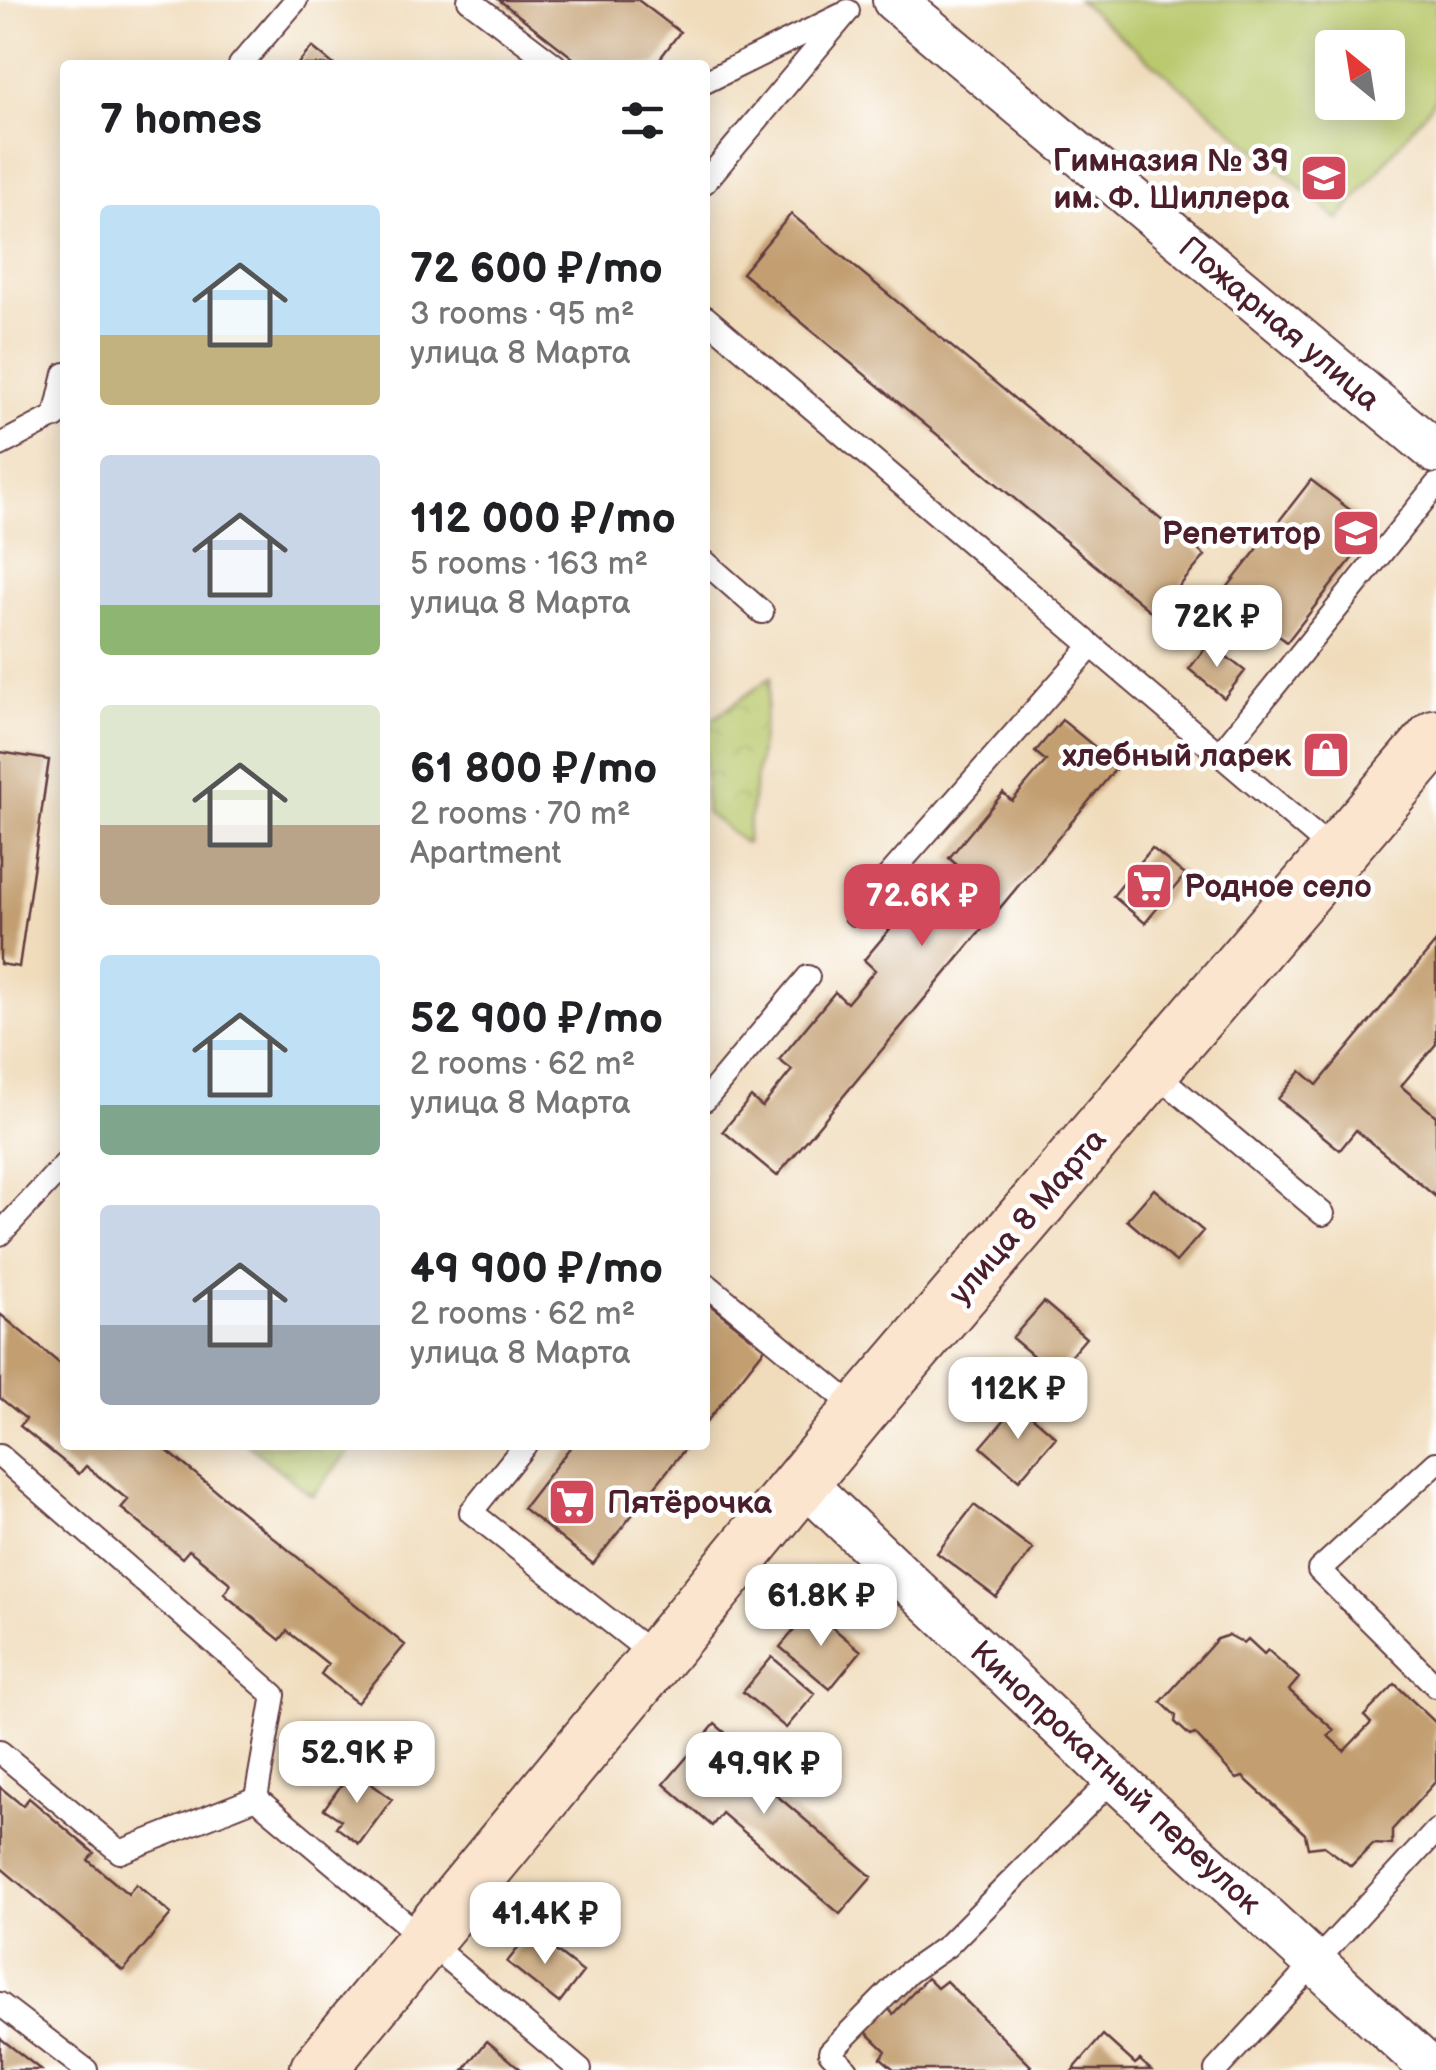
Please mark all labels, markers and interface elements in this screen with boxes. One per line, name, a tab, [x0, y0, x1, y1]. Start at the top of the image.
north arrow	[1315, 30, 1405, 120]
map controls	[1315, 30, 1405, 120]
icon: filters	[615, 93, 670, 148]
text: 7 homes	[100, 95, 262, 146]
place label: Гимназия № 39 им. Ф. Шиллера	[1052, 142, 1289, 218]
school or university icon: Гимназия № 39 им. Ф. Шиллера	[1298, 152, 1350, 204]
street label: Пожарная улица	[1170, 229, 1388, 420]
text: 72 600 ₽/mo	[410, 244, 663, 295]
icon: home	[180, 245, 300, 365]
text: 3 rooms · 95 m²	[410, 295, 635, 334]
text: улица 8 Марта	[410, 334, 631, 373]
text: 112 000 ₽/mo	[410, 494, 676, 545]
icon: home	[180, 495, 300, 615]
school or university icon: Репетитор	[1330, 507, 1382, 559]
place label: Репетитор	[1162, 515, 1321, 554]
text: 5 rooms · 163 m²	[410, 545, 648, 584]
text: улица 8 Марта	[410, 584, 631, 623]
pin: 72K ₽	[1147, 585, 1287, 670]
text: 72K ₽	[1174, 598, 1260, 637]
shop icon: хлебный ларек	[1300, 729, 1352, 781]
place label: хлебный ларек	[1062, 737, 1292, 776]
text: 61 800 ₽/mo	[410, 744, 657, 795]
icon: home	[180, 745, 300, 865]
text: 2 rooms · 70 m²	[410, 795, 631, 834]
text: Apartment	[410, 834, 561, 873]
supermarket icon: Родное село	[1123, 860, 1175, 912]
pin: 72.6K ₽	[830, 864, 1014, 949]
place label: Родное село	[1184, 868, 1372, 907]
text: 72.6K ₽	[866, 877, 978, 916]
text: 52 900 ₽/mo	[410, 994, 663, 1045]
icon: home	[180, 995, 300, 1115]
text: 2 rooms · 62 m²	[410, 1045, 635, 1084]
text: улица 8 Марта	[410, 1084, 631, 1123]
street label: улица 8 Марта	[941, 1121, 1115, 1313]
text: 49 900 ₽/mo	[410, 1244, 663, 1295]
icon: home	[180, 1245, 300, 1365]
text: 2 rooms · 62 m²	[410, 1295, 635, 1334]
text: улица 8 Марта	[410, 1334, 631, 1373]
pin: 112K ₽	[937, 1357, 1099, 1442]
text: 112K ₽	[970, 1370, 1066, 1409]
supermarket icon: Пятёрочка	[546, 1476, 598, 1528]
place label: Пятёрочка	[607, 1484, 772, 1523]
pin: 61.8K ₽	[729, 1564, 913, 1649]
text: 61.8K ₽	[767, 1577, 875, 1616]
street label: Кинопрокатный переулок	[961, 1633, 1269, 1923]
pin: 52.9K ₽	[265, 1721, 449, 1806]
pin: 49.9K ₽	[672, 1732, 856, 1817]
text: 52.9K ₽	[301, 1734, 413, 1773]
text: 49.9K ₽	[708, 1745, 820, 1784]
pin: 41.4K ₽	[453, 1882, 637, 1967]
text: 41.4K ₽	[492, 1895, 598, 1934]

